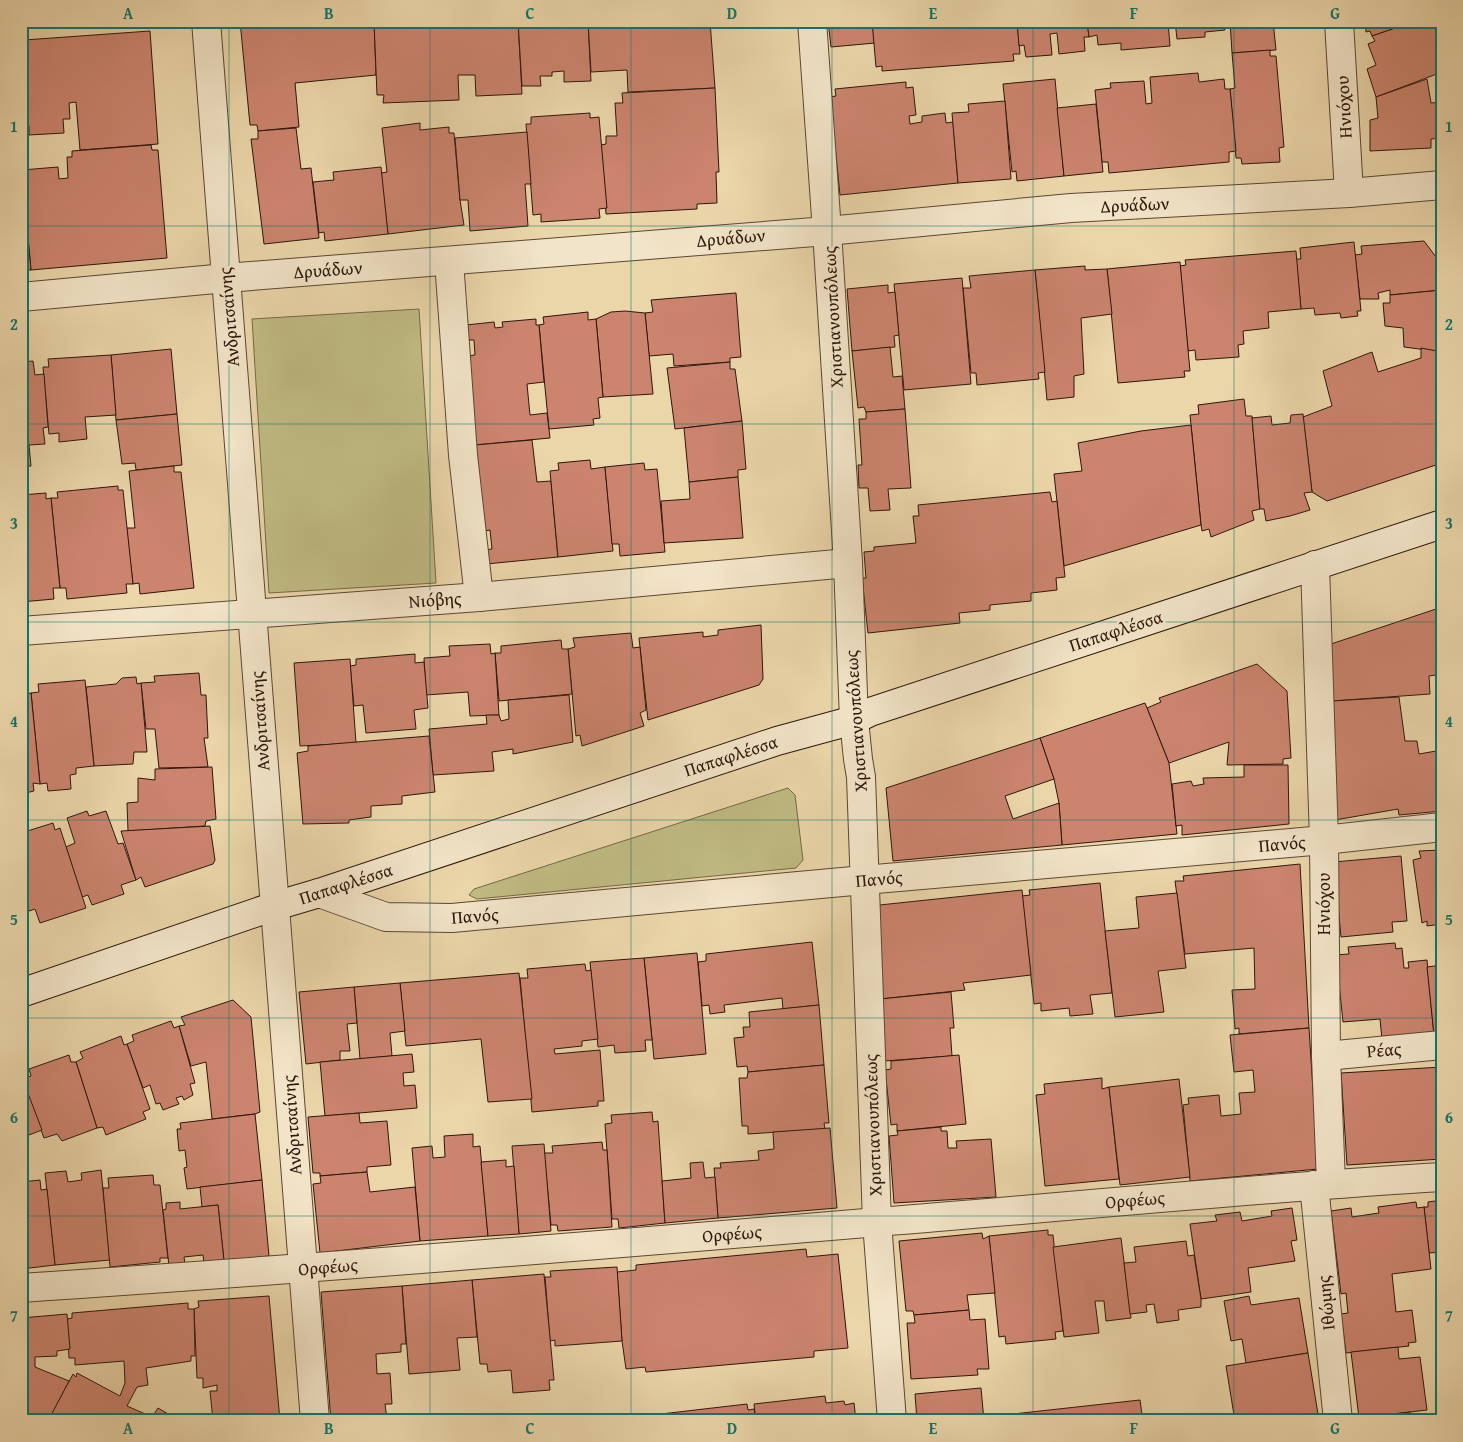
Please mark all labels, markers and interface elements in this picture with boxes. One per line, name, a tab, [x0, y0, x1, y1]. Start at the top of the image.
text: A	[123, 1, 134, 25]
text: B	[324, 1, 334, 25]
text: C	[525, 1, 535, 25]
text: D	[727, 1, 737, 25]
text: E	[929, 1, 938, 25]
text: F	[1130, 1, 1138, 25]
text: G	[1330, 1, 1340, 25]
street label: Ηνιόχου	[1328, 75, 1359, 139]
text: 1	[10, 114, 18, 138]
text: 1	[1445, 114, 1453, 138]
street label: Δρυάδων	[1100, 189, 1170, 220]
street label: Δρυάδων	[695, 221, 767, 254]
street label: Χριστιανουπόλεως	[815, 245, 850, 389]
street label: Δρυάδων	[292, 254, 363, 285]
street label: Ανδριτσαίνης	[211, 266, 246, 368]
text: 2	[10, 312, 18, 336]
text: 2	[1445, 312, 1453, 336]
text: 3	[10, 511, 18, 535]
text: 3	[1445, 511, 1453, 535]
street label: Νιόβης	[408, 584, 463, 615]
street label: Παπαφλέσσα	[1065, 603, 1166, 658]
street label: Χριστιανουπόλεως	[837, 649, 874, 793]
street label: Ανδριτσαίνης	[243, 670, 276, 772]
text: 4	[10, 709, 18, 733]
text: 4	[1445, 709, 1453, 733]
street label: Παπαφλέσσα	[680, 728, 781, 783]
street label: Πανός	[1257, 828, 1307, 859]
street label: Παπαφλέσσα	[295, 856, 396, 911]
street label: Πανός	[854, 863, 904, 894]
street label: Ηνιόχου	[1310, 873, 1337, 935]
street label: Πανός	[450, 900, 500, 931]
text: 5	[10, 907, 18, 931]
text: 5	[1445, 907, 1453, 931]
street label: Ρέας	[1366, 1035, 1403, 1064]
street label: Χριστιανουπόλεως	[857, 1053, 888, 1197]
street label: Ανδριτσαίνης	[275, 1074, 308, 1176]
text: 6	[10, 1105, 18, 1129]
text: 6	[1445, 1105, 1453, 1129]
street label: Ορφέως	[1104, 1183, 1166, 1216]
street label: Ορφέως	[701, 1217, 763, 1250]
street label: Ορφέως	[297, 1250, 359, 1283]
street label: Ιθώμης	[1309, 1274, 1342, 1332]
text: 7	[10, 1303, 18, 1327]
text: 7	[1445, 1303, 1453, 1327]
text: A	[123, 1416, 134, 1440]
text: B	[324, 1416, 334, 1440]
text: C	[525, 1416, 535, 1440]
text: D	[727, 1416, 737, 1440]
text: E	[929, 1416, 938, 1440]
text: F	[1130, 1416, 1138, 1440]
text: G	[1330, 1416, 1340, 1440]

